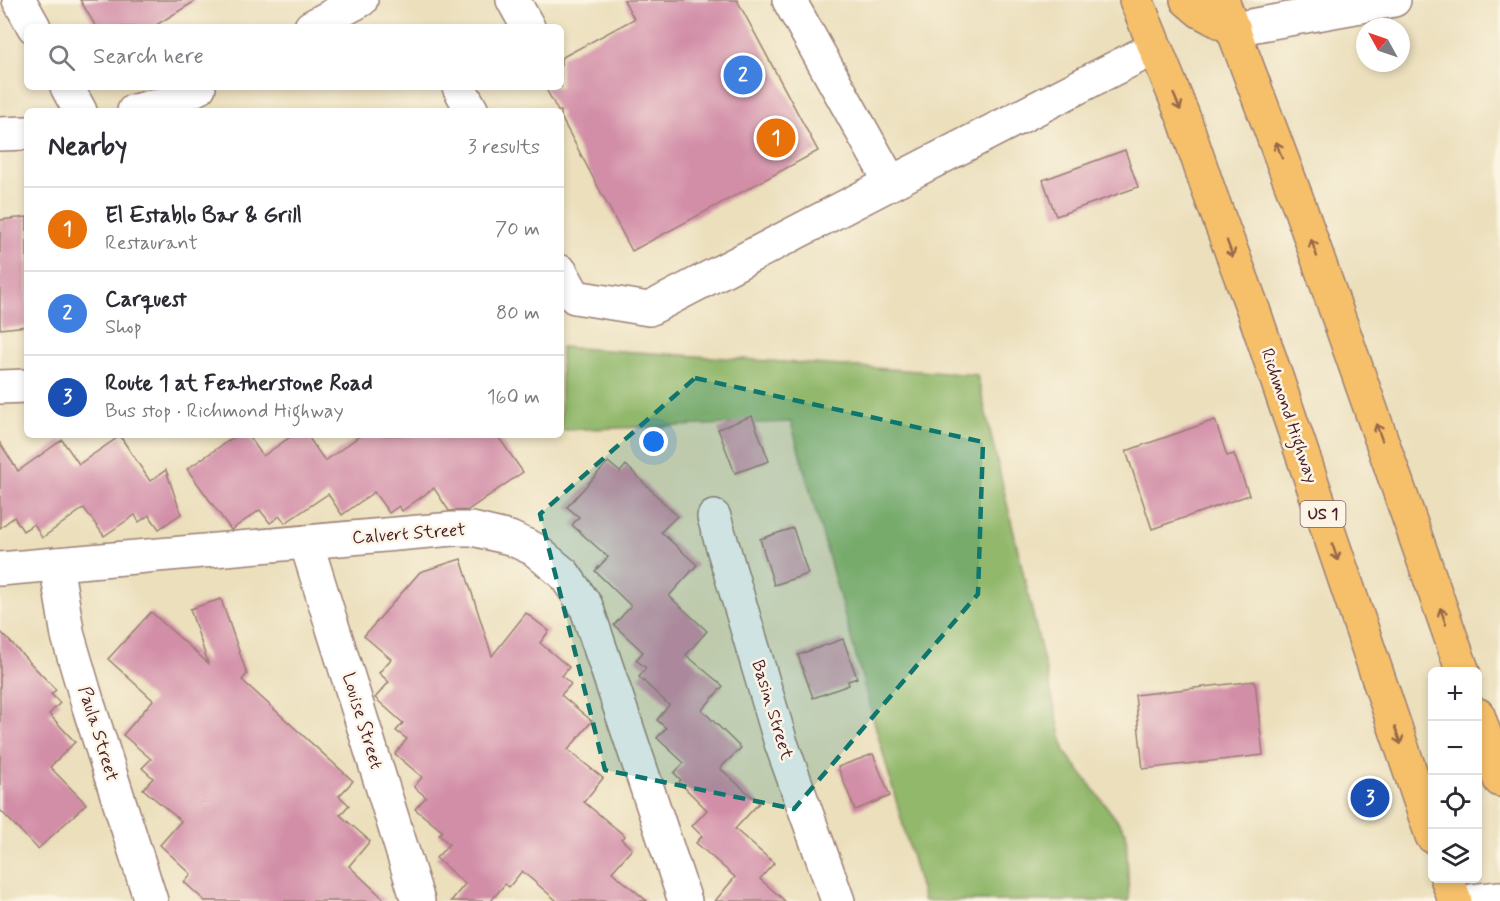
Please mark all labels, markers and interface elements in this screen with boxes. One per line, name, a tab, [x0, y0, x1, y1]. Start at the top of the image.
north arrow	[1356, 18, 1410, 72]
search box	[24, 24, 564, 90]
icon: search	[45, 41, 78, 74]
text: Search here	[93, 43, 204, 71]
pin: 2	[724, 52, 762, 98]
one-way arrow	[1172, 92, 1183, 111]
pin: 1	[756, 116, 796, 160]
text: Nearby	[48, 130, 127, 164]
text: 3 results	[468, 134, 540, 161]
one-way arrow	[1273, 141, 1284, 160]
text: El Establo Bar & Grill	[105, 202, 302, 230]
text: 1	[63, 216, 72, 243]
text: 70 m	[495, 216, 540, 243]
text: Restaurant	[105, 230, 198, 257]
one-way arrow	[1226, 239, 1237, 258]
one-way arrow	[1308, 239, 1319, 258]
text: Carquest	[105, 286, 187, 314]
text: 2	[63, 300, 72, 327]
text: 80 m	[496, 300, 540, 327]
text: Shop	[105, 314, 142, 341]
street label: Richmond Highway	[1253, 345, 1323, 487]
text: Route 1 at Featherstone Road	[105, 370, 373, 398]
text: 3	[63, 384, 72, 411]
text: 160 m	[487, 384, 540, 411]
text: Bus stop · Richmond Highway	[105, 398, 344, 425]
one-way arrow	[1372, 423, 1383, 442]
your location	[639, 427, 668, 456]
road number: US 1	[1300, 501, 1346, 527]
street label: Calvert Street	[351, 518, 467, 550]
one-way arrow	[1331, 542, 1342, 561]
one-way arrow	[1437, 607, 1448, 626]
street label: Basin Street	[745, 657, 799, 763]
map controls	[1428, 667, 1482, 883]
button: +	[1428, 667, 1482, 721]
street label: Louise Street	[336, 670, 388, 772]
street label: Paula Street	[72, 684, 124, 784]
button: −	[1428, 721, 1482, 775]
one-way arrow	[1394, 727, 1405, 745]
button: locate	[1428, 775, 1482, 829]
pin: 3	[1350, 776, 1390, 820]
button: layers	[1428, 829, 1482, 883]

